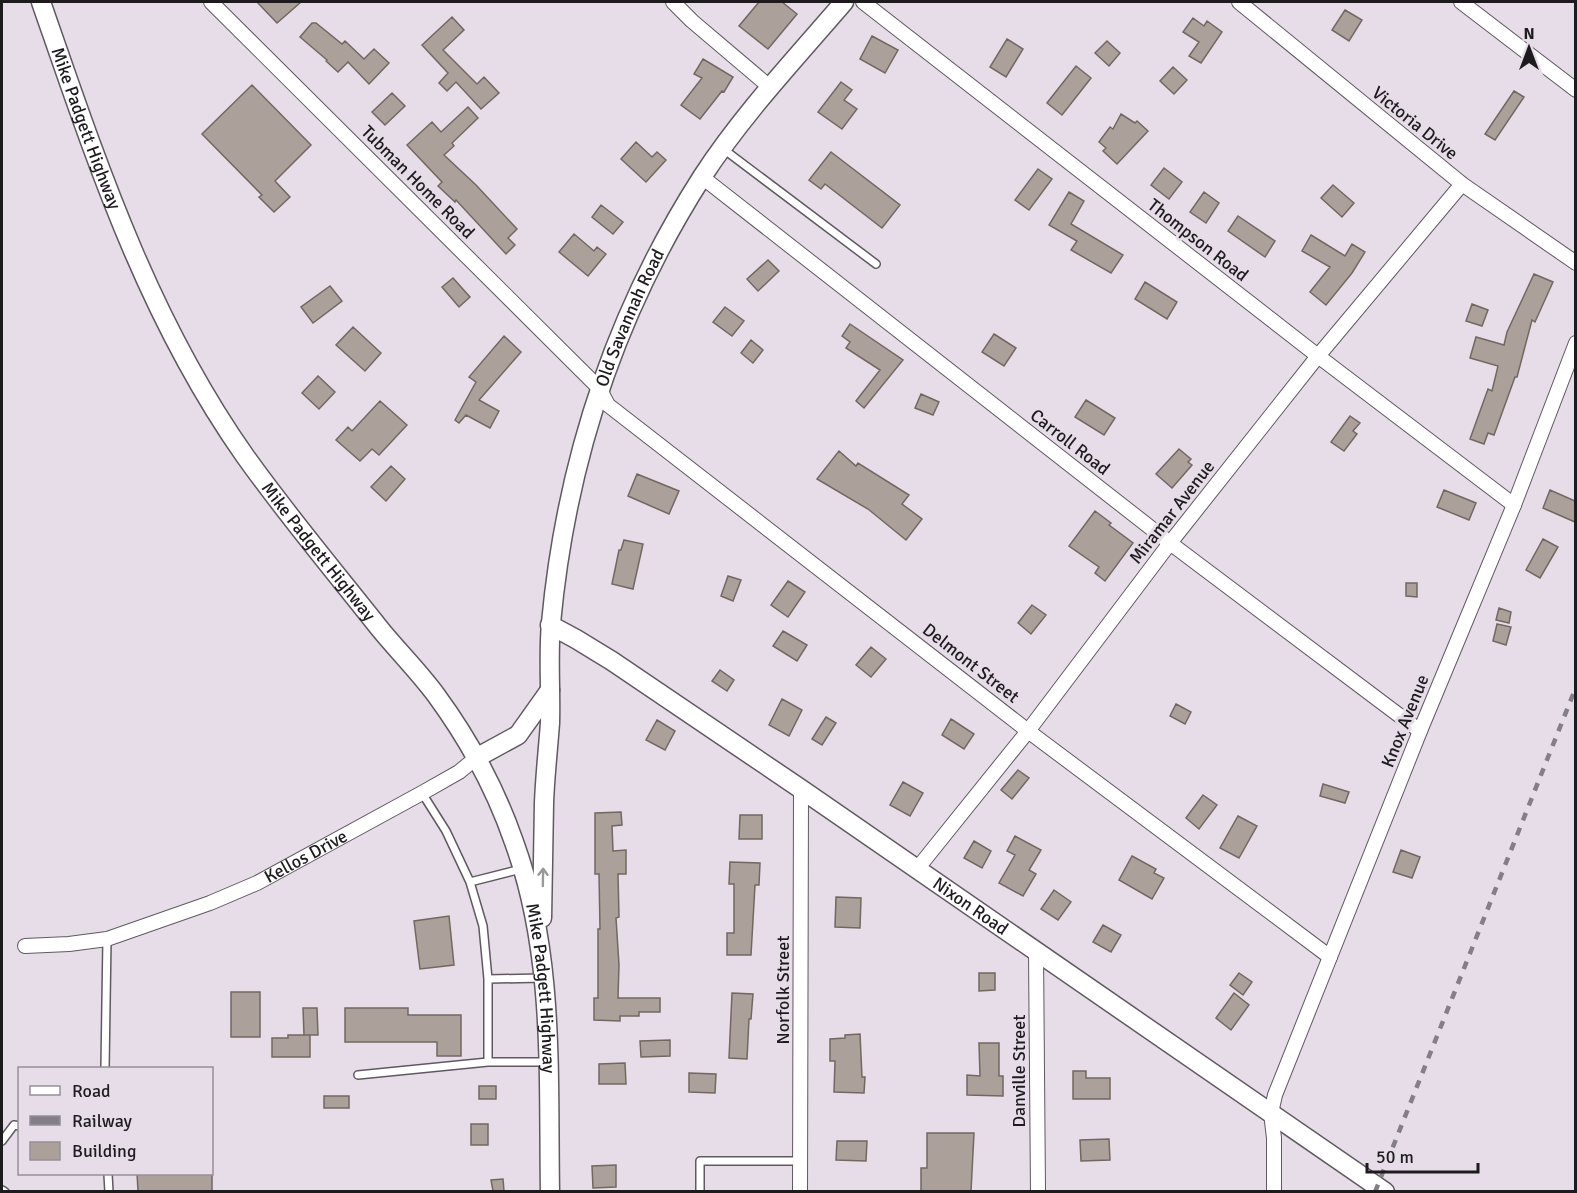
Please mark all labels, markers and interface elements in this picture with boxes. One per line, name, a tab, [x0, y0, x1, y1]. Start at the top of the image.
north arrow	[1499, 18, 1559, 78]
text: N	[1523, 24, 1535, 44]
street label: Mike Padgett Highway	[47, 44, 126, 213]
street label: Victoria Drive	[1368, 82, 1462, 164]
street label: Tubman Home Road	[357, 121, 479, 243]
street label: Thompson Road	[1143, 194, 1253, 286]
street label: Old Savannah Road	[591, 245, 669, 390]
street label: Carroll Road	[1026, 404, 1114, 480]
street label: Miramar Avenue	[1125, 456, 1219, 568]
street label: Mike Padgett Highway	[257, 478, 381, 626]
street label: Delmont Street	[918, 618, 1024, 708]
street label: Knox Avenue	[1376, 671, 1434, 771]
street label: Kellos Drive	[260, 825, 351, 888]
one-way arrow	[537, 868, 549, 888]
street label: Nixon Road	[929, 872, 1012, 940]
street label: Mike Padgett Highway	[521, 901, 560, 1074]
street label: Norfolk Street	[772, 935, 794, 1045]
street label: Danville Street	[1008, 1014, 1030, 1128]
legend	[18, 1067, 213, 1175]
text: Road	[72, 1080, 111, 1102]
text: Railway	[72, 1110, 133, 1132]
scale bar	[1367, 1136, 1478, 1174]
text: Building	[72, 1140, 136, 1162]
text: 50 m	[1376, 1146, 1414, 1168]

